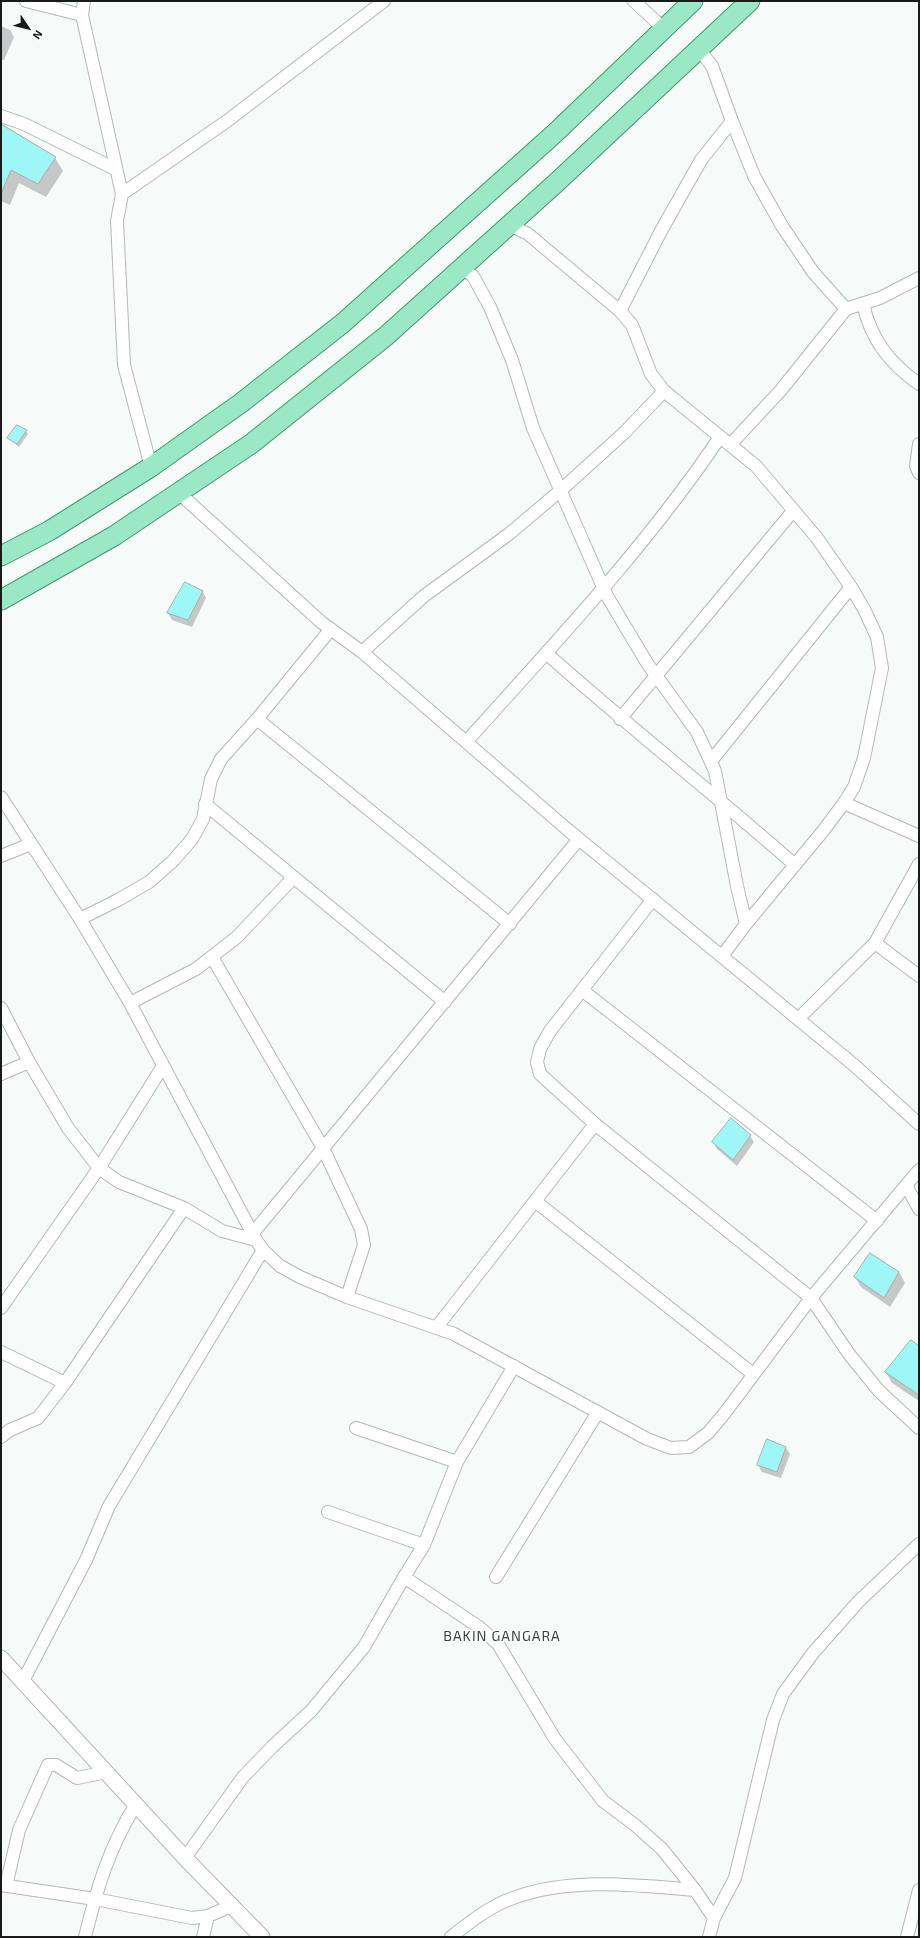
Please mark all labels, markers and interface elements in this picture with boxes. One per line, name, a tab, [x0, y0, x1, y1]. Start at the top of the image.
north arrow	[8, 8, 48, 48]
text: N	[31, 28, 46, 42]
district label: BAKIN GANGARA	[443, 1628, 561, 1644]

